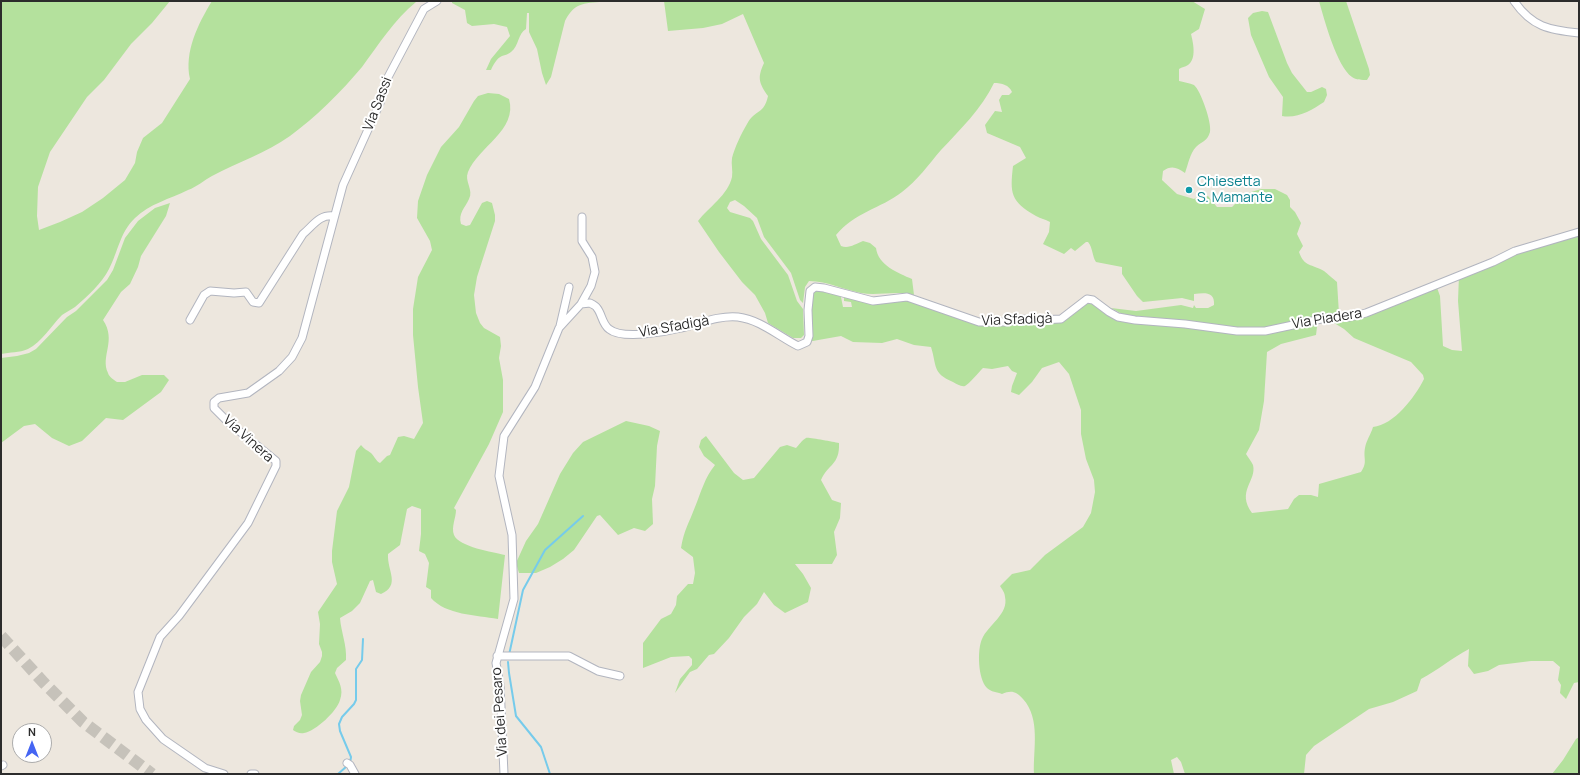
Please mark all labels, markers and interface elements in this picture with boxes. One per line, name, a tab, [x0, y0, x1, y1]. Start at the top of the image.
street label: Via Sassi	[360, 75, 396, 133]
place label: Chiesetta S. Mamante	[1197, 174, 1273, 206]
marker: Chiesetta S. Mamante	[1184, 185, 1194, 195]
street label: Via Piadera	[1291, 305, 1363, 333]
street label: Via Sfadigà	[981, 310, 1053, 330]
street label: Via Sfadigà	[638, 313, 710, 341]
street label: Via Vinera	[219, 412, 277, 466]
street label: Via dei Pesaro	[488, 667, 512, 757]
north arrow	[12, 723, 52, 763]
text: N	[28, 724, 36, 739]

